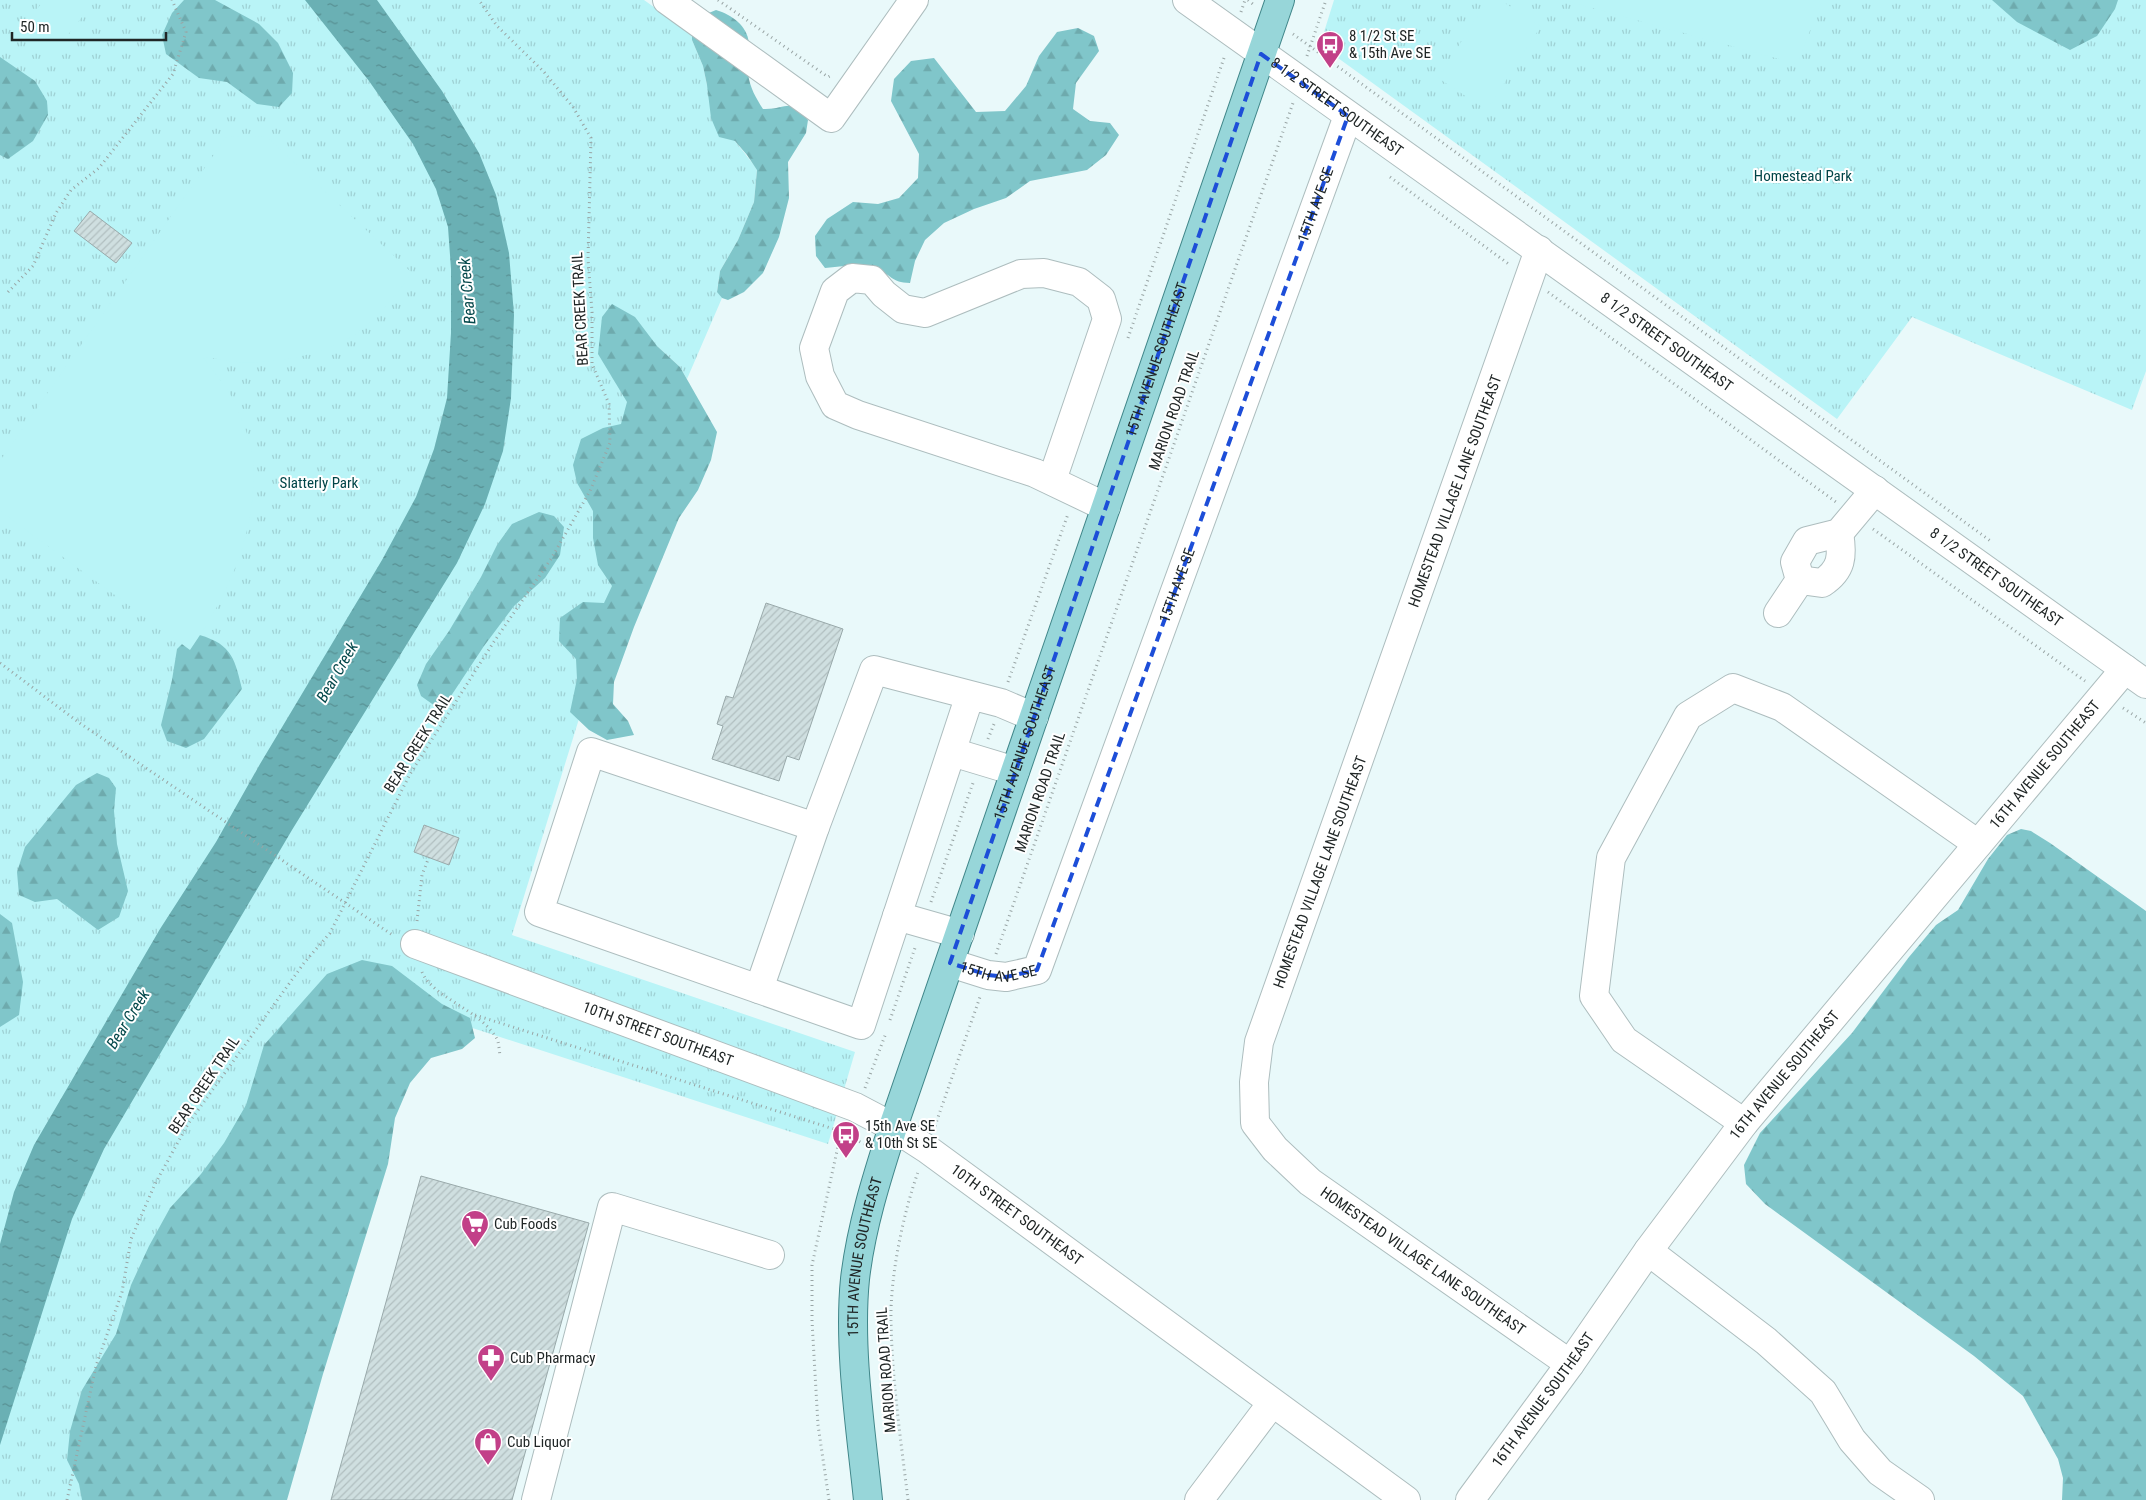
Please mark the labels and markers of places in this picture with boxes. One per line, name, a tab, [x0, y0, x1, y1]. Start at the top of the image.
place label: 8 1/2 St SE & 15th Ave SE	[1349, 27, 1431, 62]
bus stop icon: 8 1/2 St SE & 15th Ave SE	[1315, 30, 1345, 69]
place label: 15th Ave SE & 10th St SE	[865, 1117, 937, 1152]
bus stop icon: 15th Ave SE & 10th St SE	[831, 1120, 861, 1159]
supermarket icon: Cub Foods	[460, 1209, 490, 1248]
place label: Cub Foods	[494, 1215, 557, 1233]
pharmacy icon: Cub Pharmacy	[476, 1343, 506, 1382]
place label: Cub Pharmacy	[510, 1349, 596, 1367]
shop icon: Cub Liquor	[473, 1427, 503, 1466]
place label: Cub Liquor	[507, 1433, 571, 1451]

